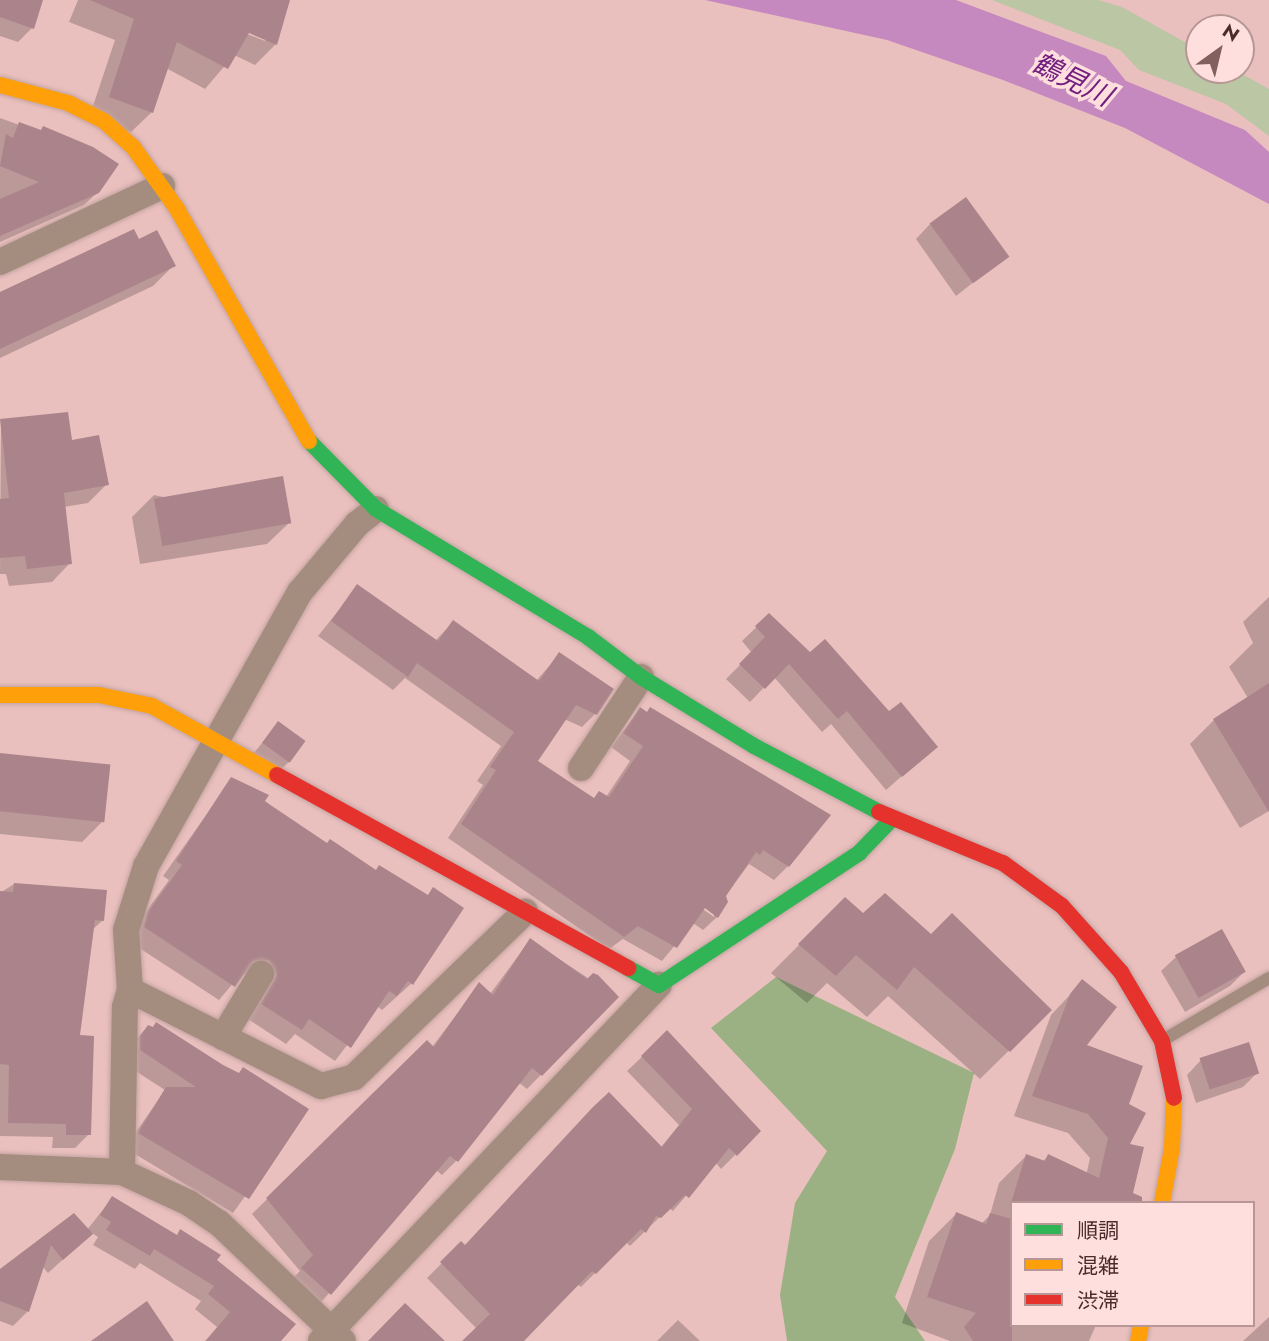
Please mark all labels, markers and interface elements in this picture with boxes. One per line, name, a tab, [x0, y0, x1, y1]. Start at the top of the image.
north arrow	[1185, 14, 1255, 84]
text: N	[1217, 17, 1245, 48]
water label: 鶴見川	[1027, 46, 1117, 114]
legend	[1010, 1201, 1255, 1327]
text: 順調	[1077, 1216, 1119, 1246]
text: 混雑	[1077, 1251, 1119, 1281]
text: 渋滞	[1077, 1286, 1119, 1316]

